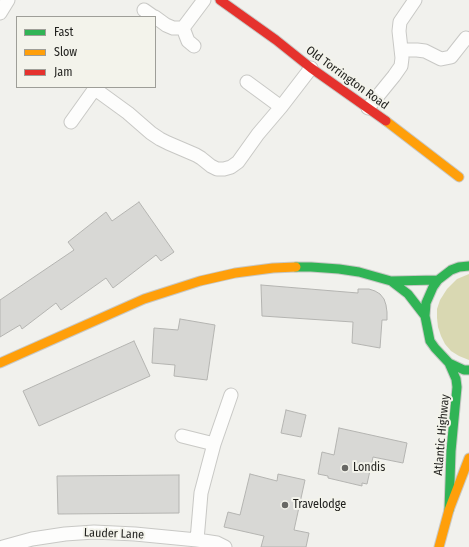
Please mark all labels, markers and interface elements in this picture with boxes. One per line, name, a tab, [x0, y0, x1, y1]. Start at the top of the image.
legend	[16, 16, 156, 88]
text: Fast	[54, 25, 73, 39]
street label: Old Torrington Road	[303, 43, 391, 113]
text: Slow	[54, 45, 77, 59]
text: Jam	[54, 65, 72, 79]
street label: Atlantic Highway	[431, 394, 453, 476]
place label: Londis	[353, 461, 385, 475]
marker: Londis	[340, 463, 350, 473]
place label: Travelodge	[293, 498, 346, 512]
marker: Travelodge	[280, 500, 290, 510]
street label: Lauder Lane	[84, 526, 144, 542]

